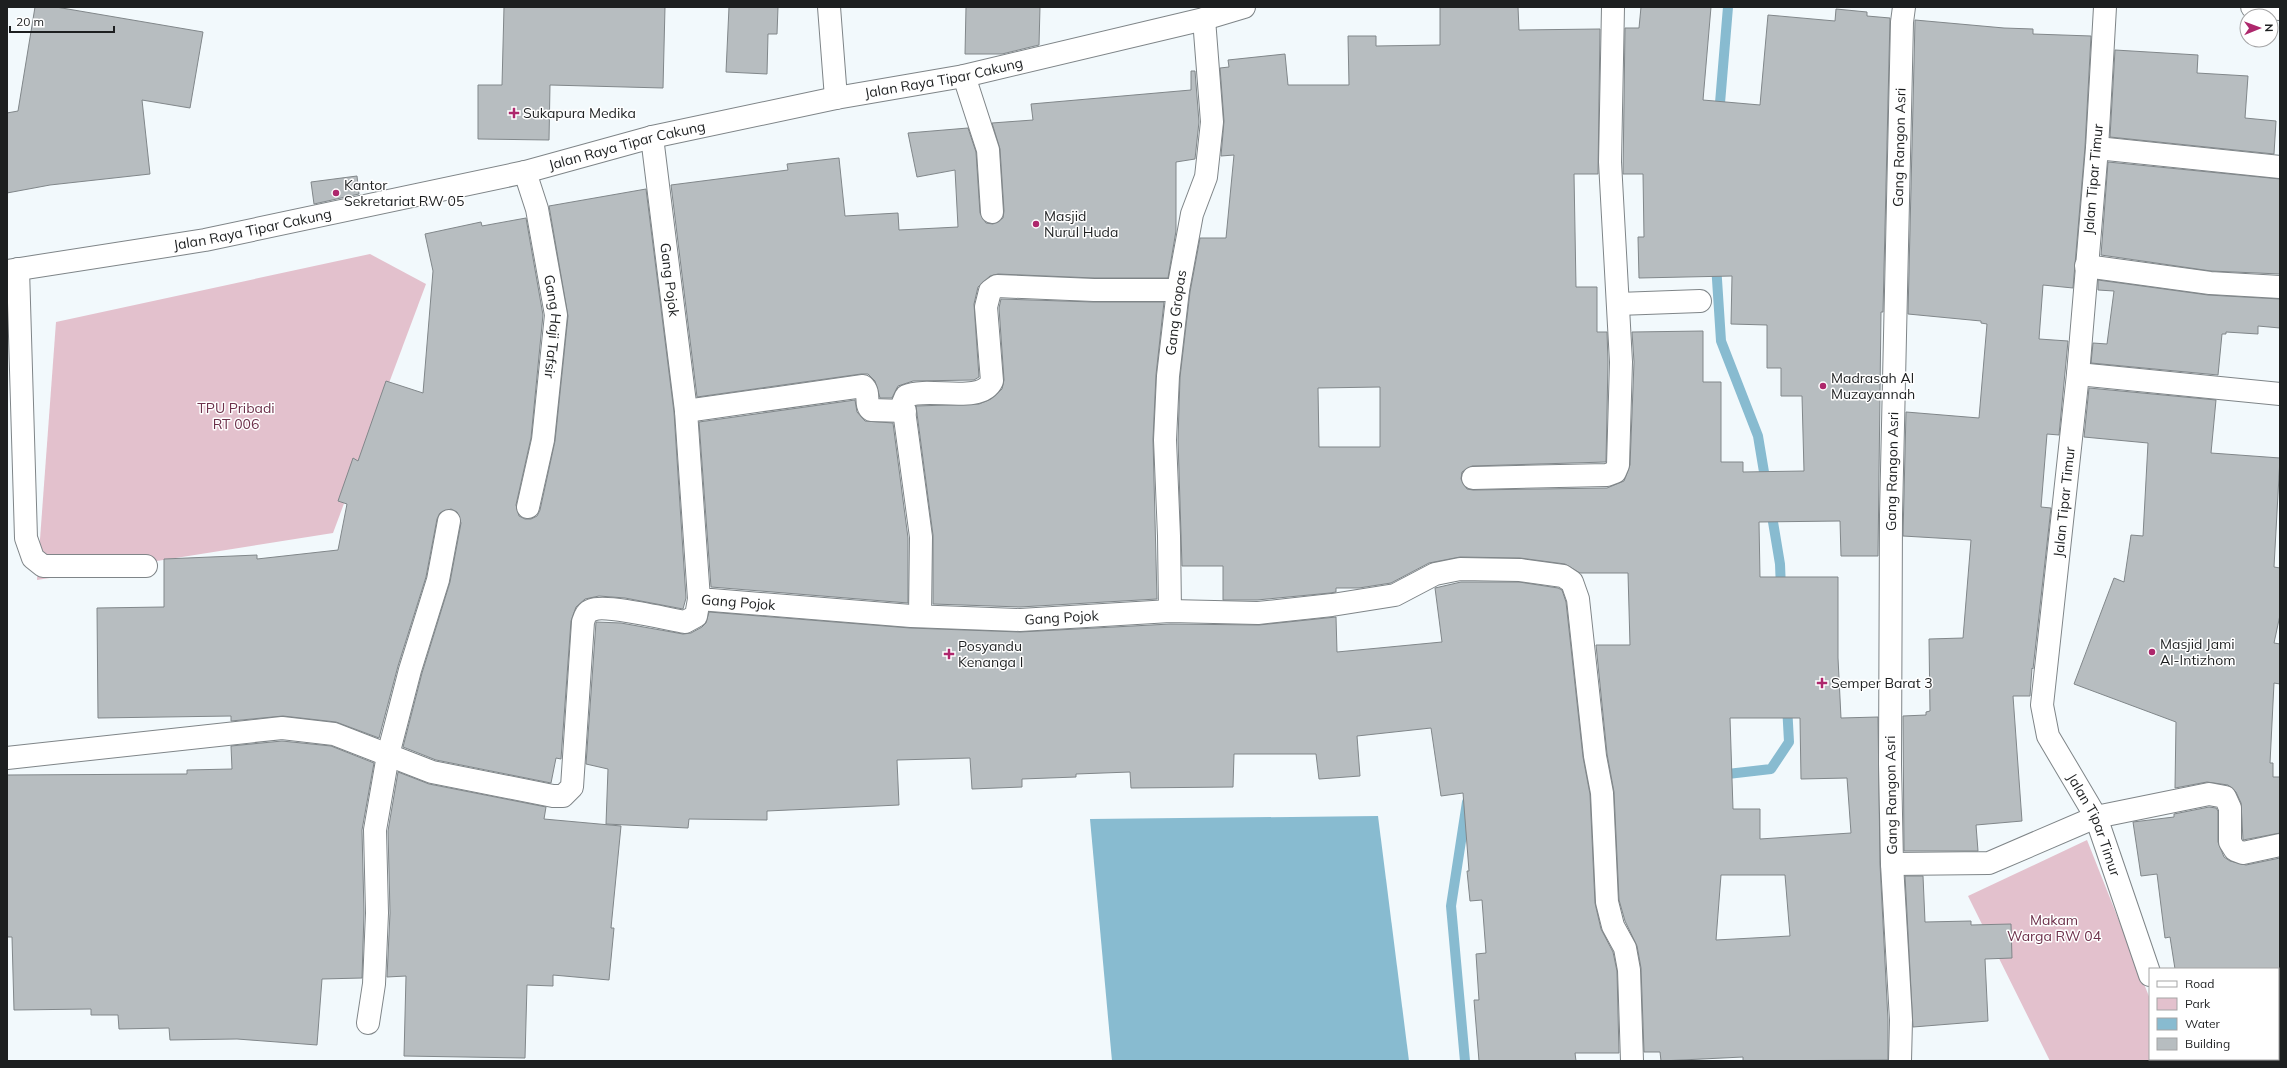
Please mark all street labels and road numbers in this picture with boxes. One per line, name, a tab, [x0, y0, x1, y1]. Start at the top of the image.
street label: Jalan Raya Tipar Cakung	[863, 53, 1025, 102]
street label: Gang Rangon Asri	[1889, 88, 1910, 207]
street label: Jalan Raya Tipar Cakung	[547, 117, 707, 174]
street label: Jalan Tipar Timur	[2079, 122, 2107, 235]
street label: Jalan Raya Tipar Cakung	[172, 204, 333, 254]
street label: Gang Pojok	[656, 242, 683, 319]
street label: Gang Gropas	[1161, 268, 1191, 356]
street label: Gang Haji Tafsir	[540, 273, 565, 380]
street label: Gang Rangon Asri	[1882, 412, 1902, 531]
street label: Jalan Tipar Timur	[2049, 445, 2079, 558]
street label: Gang Pojok	[701, 590, 777, 614]
street label: Gang Pojok	[1024, 606, 1100, 629]
street label: Gang Rangon Asri	[1881, 735, 1901, 855]
street label: Jalan Tipar Timur	[2063, 770, 2125, 879]

